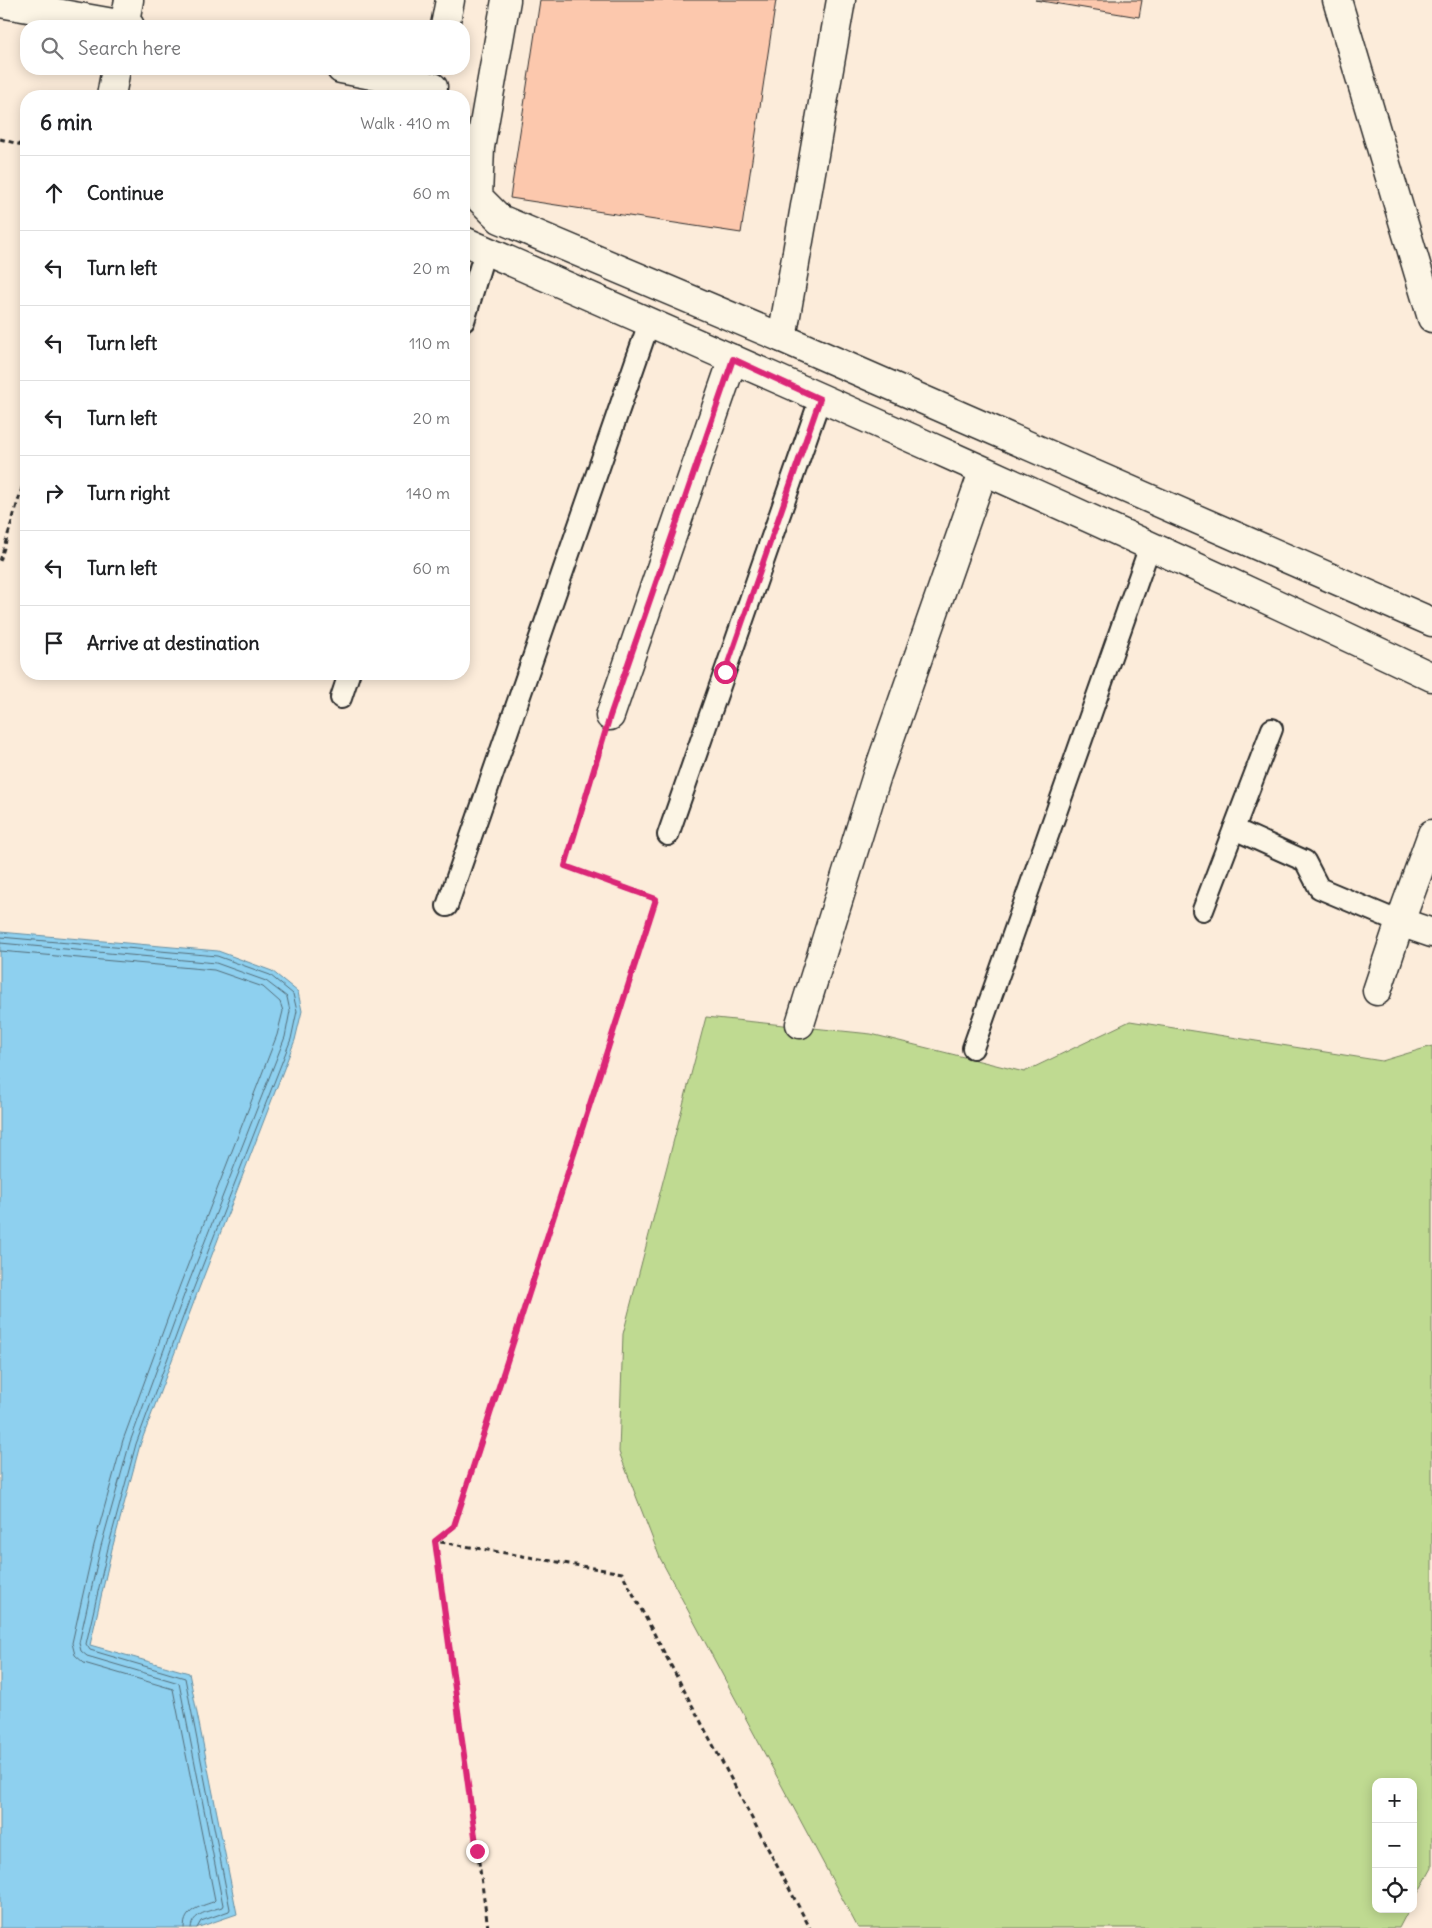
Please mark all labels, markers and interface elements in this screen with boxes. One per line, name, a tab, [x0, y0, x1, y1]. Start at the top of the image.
search box	[20, 20, 470, 75]
icon: search	[38, 34, 66, 62]
text: Search here	[78, 36, 181, 60]
text: 6 min	[40, 109, 92, 136]
text: Walk · 410 m	[360, 113, 450, 133]
icon: ahead	[40, 179, 68, 207]
text: Continue	[87, 181, 164, 205]
text: 60 m	[412, 183, 450, 203]
icon: left	[40, 254, 68, 282]
text: Turn left	[87, 256, 157, 280]
text: 20 m	[413, 258, 450, 278]
icon: left	[40, 329, 68, 357]
text: Turn left	[87, 331, 157, 355]
text: 110 m	[409, 333, 450, 353]
icon: left	[40, 404, 68, 432]
text: Turn left	[87, 406, 157, 430]
text: 20 m	[413, 408, 450, 428]
icon: right	[40, 479, 68, 507]
text: Turn right	[87, 481, 170, 505]
text: 140 m	[406, 483, 450, 503]
icon: left	[40, 554, 68, 582]
text: Turn left	[87, 556, 157, 580]
text: 60 m	[412, 558, 450, 578]
icon: arrive	[40, 629, 68, 657]
text: Arrive at destination	[87, 631, 260, 655]
route start	[714, 661, 737, 684]
map controls	[1372, 1778, 1417, 1913]
button: +	[1372, 1778, 1417, 1823]
button: −	[1372, 1823, 1417, 1868]
route end	[466, 1840, 489, 1863]
button: locate	[1372, 1868, 1417, 1913]

